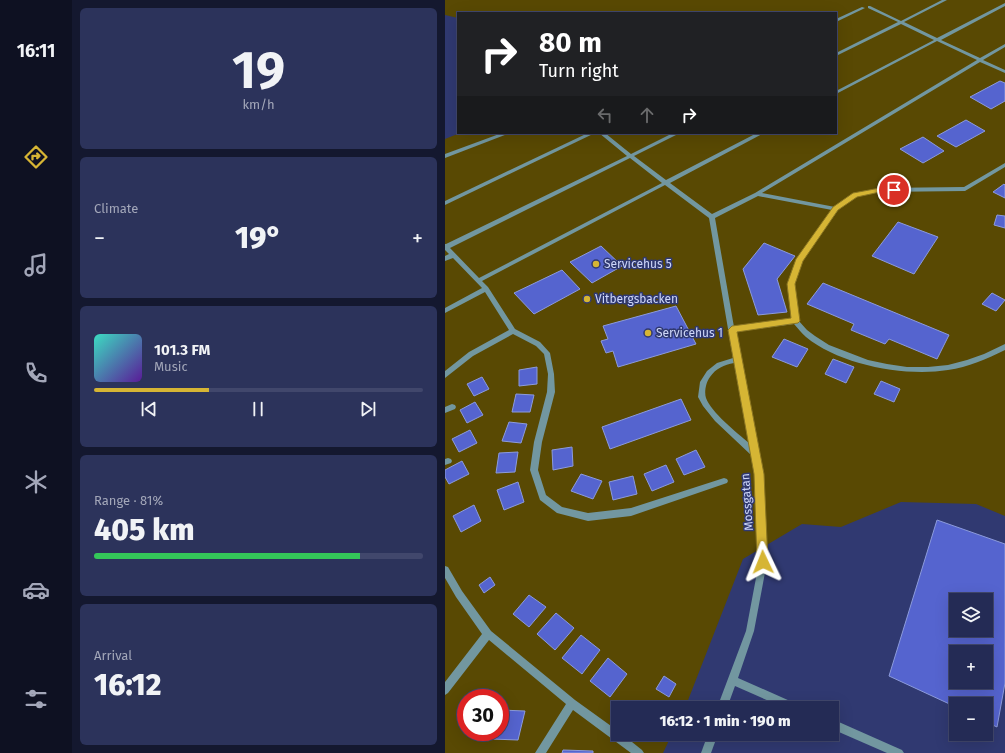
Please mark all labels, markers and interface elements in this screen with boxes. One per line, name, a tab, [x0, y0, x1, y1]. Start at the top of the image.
text: 80 m	[539, 26, 602, 59]
icon: right	[473, 28, 525, 80]
text: 19	[232, 39, 285, 102]
text: 16:11	[17, 40, 55, 62]
text: Turn right	[539, 60, 619, 82]
text: km/h	[242, 97, 275, 112]
icon: left	[594, 104, 616, 126]
icon: ahead	[636, 104, 658, 126]
icon: right	[678, 104, 700, 126]
icon: directions	[22, 143, 50, 171]
pin	[877, 173, 911, 207]
icon: arrive	[883, 179, 905, 201]
text: Climate	[94, 201, 138, 216]
text: 19°	[235, 220, 282, 256]
text: −	[94, 225, 105, 252]
text: +	[412, 225, 423, 252]
icon: music	[22, 251, 50, 279]
place label: Servicehus 5	[604, 257, 672, 271]
marker: Servicehus 5	[591, 259, 601, 269]
place label: Vitbergsbacken	[595, 292, 678, 306]
marker: Vitbergsbacken	[582, 294, 592, 304]
place label: Servicehus 1	[656, 326, 723, 340]
marker: Servicehus 1	[643, 328, 653, 338]
text: 101.3 FM	[154, 341, 210, 359]
icon: phone	[22, 359, 50, 387]
text: Music	[154, 359, 188, 374]
icon: previous	[138, 398, 160, 420]
icon: pause	[247, 398, 269, 420]
icon: next	[357, 398, 379, 420]
icon: climate	[22, 468, 50, 496]
street label: Mossgatan	[738, 473, 756, 531]
text: Range · 81%	[94, 493, 163, 508]
text: 405 km	[94, 512, 194, 548]
position arrow	[742, 541, 784, 583]
icon: car	[22, 576, 50, 604]
map controls	[949, 593, 993, 741]
button: layers	[949, 593, 993, 637]
button: +	[949, 645, 993, 689]
text: Arrival	[94, 648, 132, 663]
text: 16:12	[94, 667, 162, 703]
icon: filters	[22, 685, 50, 713]
speed limit sign: 30	[457, 689, 509, 741]
button: −	[949, 697, 993, 741]
text: 16:12 · 1 min · 190 m	[659, 712, 791, 730]

